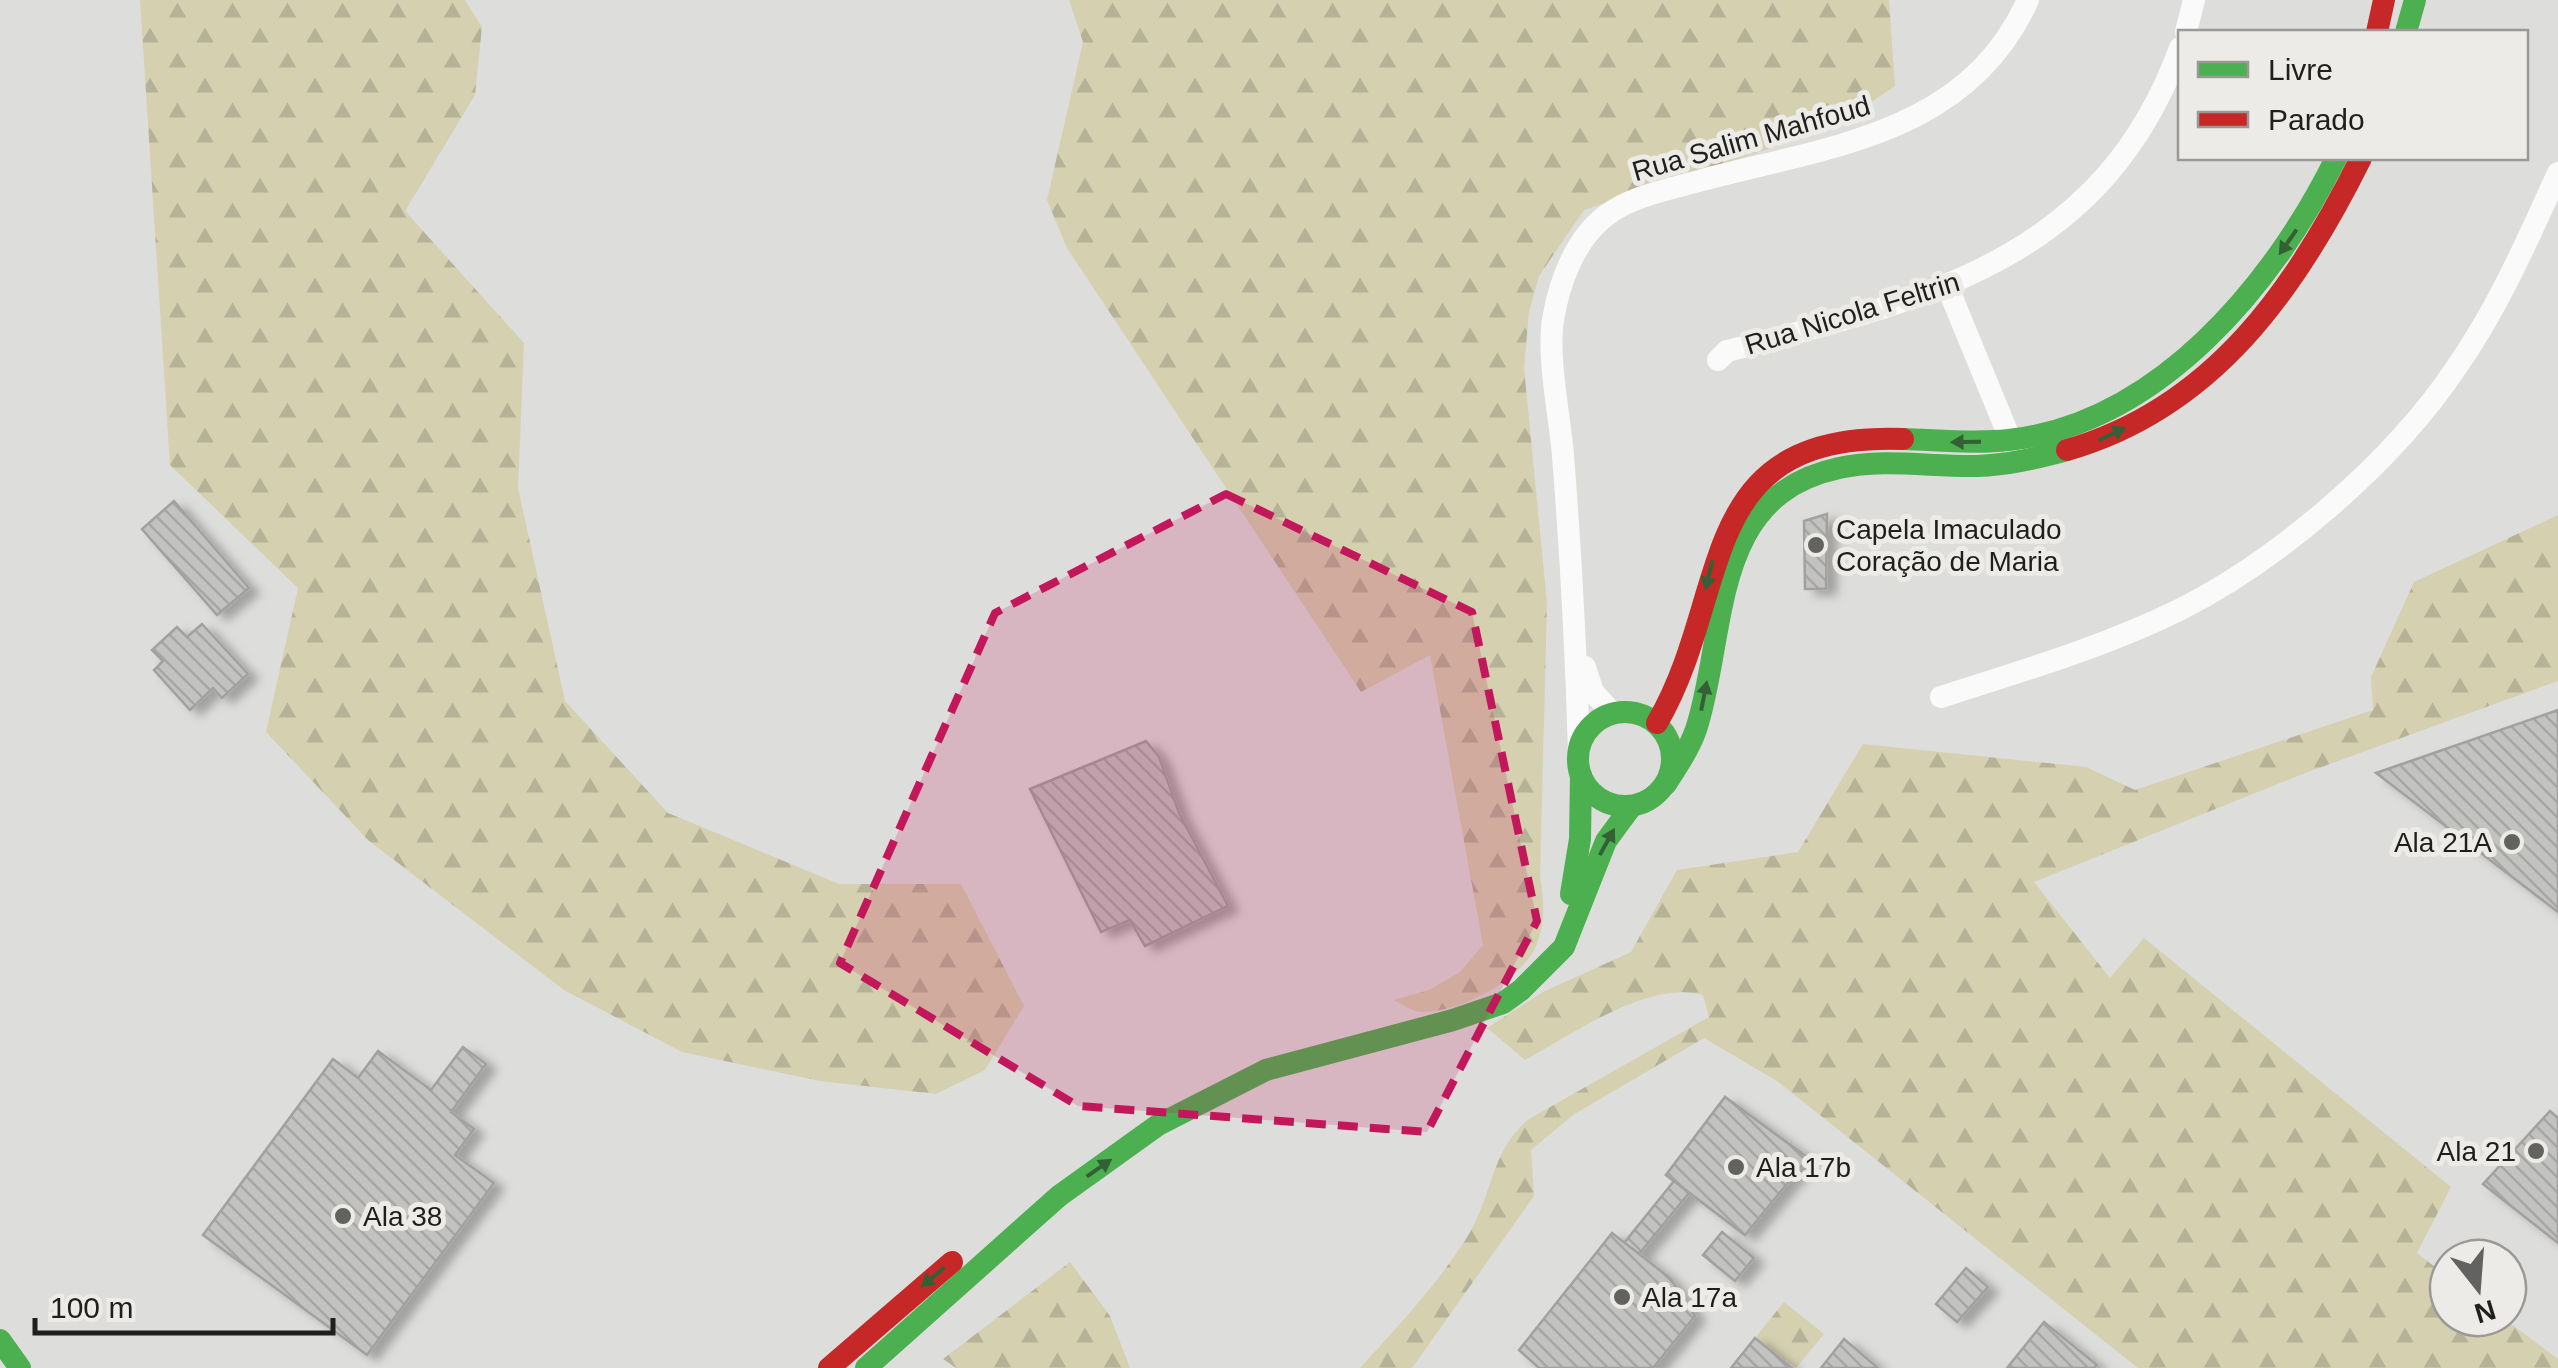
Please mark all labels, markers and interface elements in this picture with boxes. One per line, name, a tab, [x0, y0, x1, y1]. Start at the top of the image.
legend	[2178, 30, 2528, 160]
text: Livre	[2268, 53, 2333, 86]
street label: Rua Salim Mahfoud	[1629, 90, 1874, 187]
text: Parado	[2268, 103, 2365, 136]
one-way arrow	[2279, 229, 2298, 256]
street label: Rua Nicola Feltrin	[1741, 266, 1963, 361]
one-way arrow	[2098, 426, 2127, 443]
one-way arrow	[1949, 434, 1981, 450]
place label: Capela Imaculado Coração de Maria	[1836, 514, 2062, 577]
marker: Capela Imaculado Coração de Maria	[1805, 534, 1827, 556]
one-way arrow	[1701, 560, 1716, 591]
one-way arrow	[1696, 680, 1712, 711]
place label: Ala 21A	[2394, 827, 2492, 858]
one-way arrow	[1599, 828, 1616, 857]
marker: Ala 21A	[2501, 831, 2523, 853]
place label: Ala 21	[2437, 1136, 2516, 1167]
marker: Ala 21	[2525, 1140, 2547, 1162]
place label: Ala 17b	[1756, 1152, 1851, 1183]
marker: Ala 17b	[1725, 1156, 1747, 1178]
one-way arrow	[1085, 1159, 1112, 1178]
place label: Ala 38	[363, 1201, 442, 1232]
marker: Ala 38	[332, 1205, 354, 1227]
north arrow	[2428, 1238, 2528, 1338]
one-way arrow	[921, 1266, 946, 1287]
scale bar	[35, 1273, 332, 1335]
place label: Ala 17a	[1642, 1282, 1737, 1313]
marker: Ala 17a	[1611, 1286, 1633, 1308]
text: 100 m	[50, 1291, 133, 1324]
text: N	[2471, 1294, 2499, 1329]

